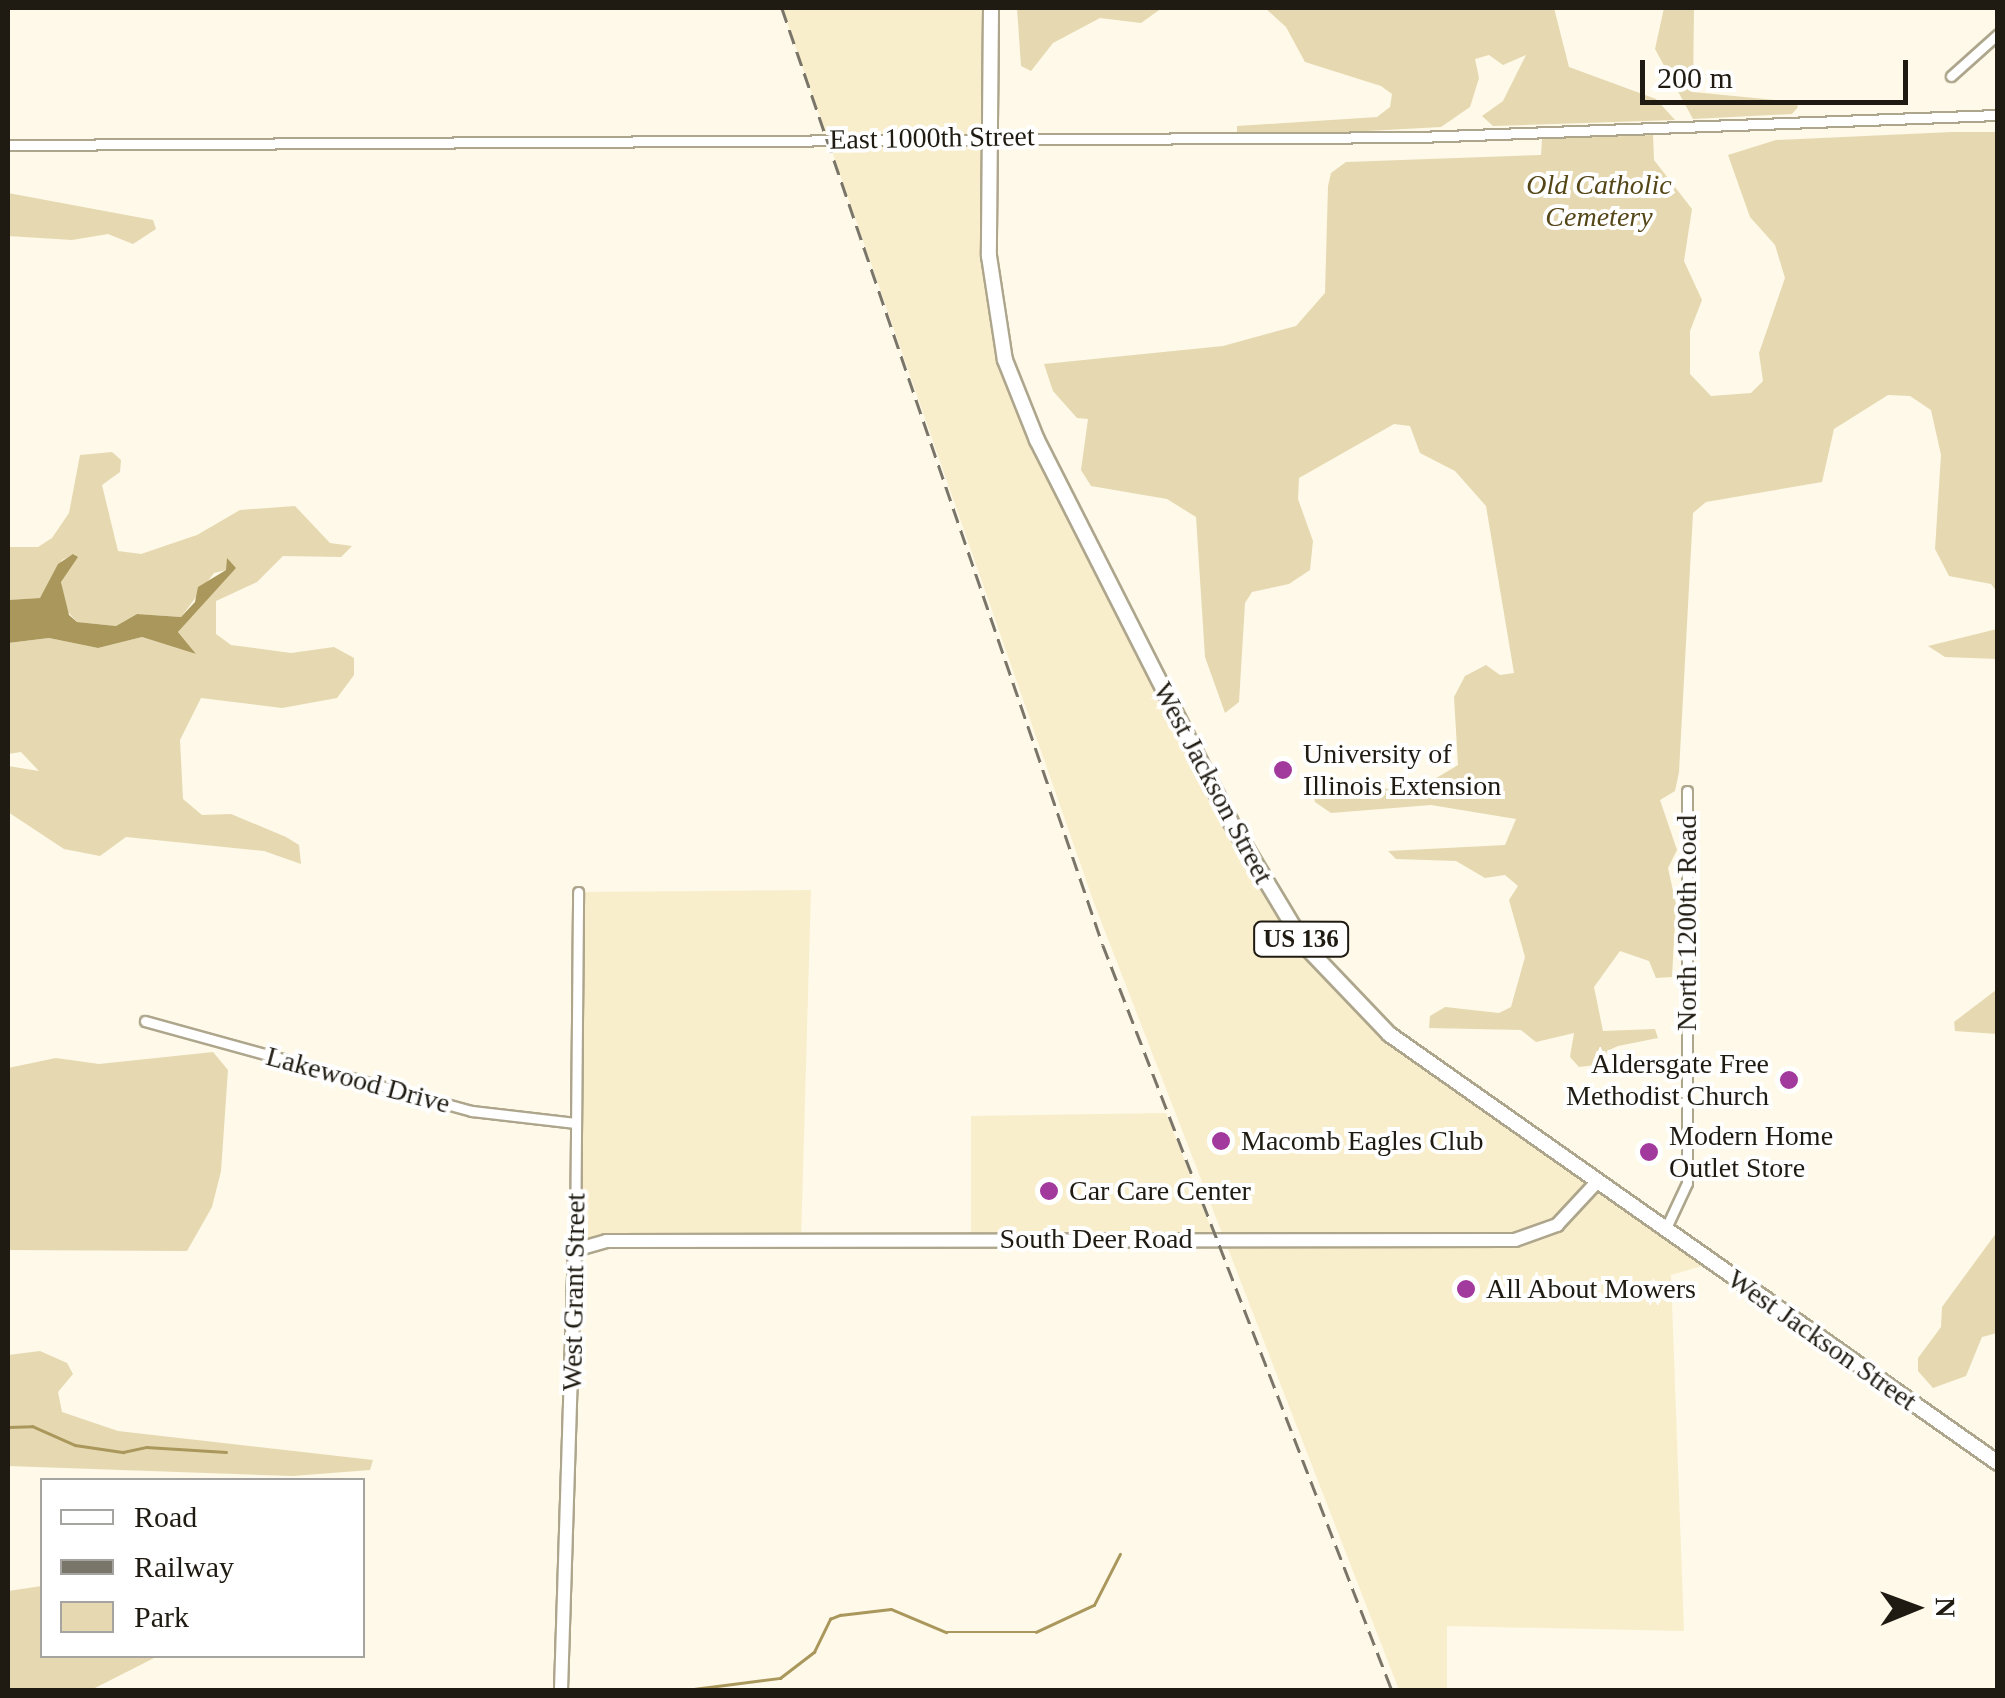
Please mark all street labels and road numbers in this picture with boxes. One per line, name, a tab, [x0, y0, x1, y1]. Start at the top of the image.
street label: East 1000th Street	[829, 119, 1035, 157]
street label: West Jackson Street	[1146, 677, 1280, 889]
street label: North 1200th Road	[1670, 815, 1704, 1031]
road number: US 136	[1251, 919, 1351, 959]
street label: Lakewood Drive	[262, 1039, 454, 1121]
street label: West Grant Street	[555, 1193, 593, 1391]
street label: South Deer Road	[1000, 1222, 1192, 1256]
street label: West Jackson Street	[1721, 1262, 1923, 1418]

